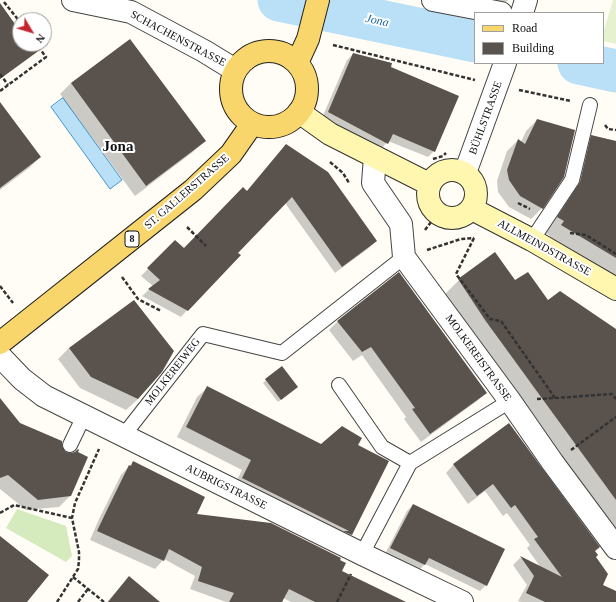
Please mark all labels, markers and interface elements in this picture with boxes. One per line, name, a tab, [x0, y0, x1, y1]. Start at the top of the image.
street label: SCHACHENSTRASSE	[128, 8, 228, 70]
north arrow	[12, 12, 52, 52]
water label: Jona	[364, 12, 390, 30]
legend	[474, 12, 604, 64]
text: Road	[512, 21, 537, 35]
text: N	[33, 32, 48, 46]
text: Building	[512, 41, 554, 55]
street label: BÜHLSTRASSE	[467, 80, 505, 156]
district label: Jona	[103, 138, 133, 156]
street label: ST. GALLERSTRASSE	[142, 152, 232, 232]
street label: ALLMEINDSTRASSE	[495, 217, 593, 279]
road number: 8	[125, 231, 139, 247]
street label: MOLKEREISTRASSE	[442, 312, 514, 404]
street label: MOLKEREIWEG	[143, 336, 203, 408]
street label: AUBRIGSTRASSE	[183, 462, 269, 512]

